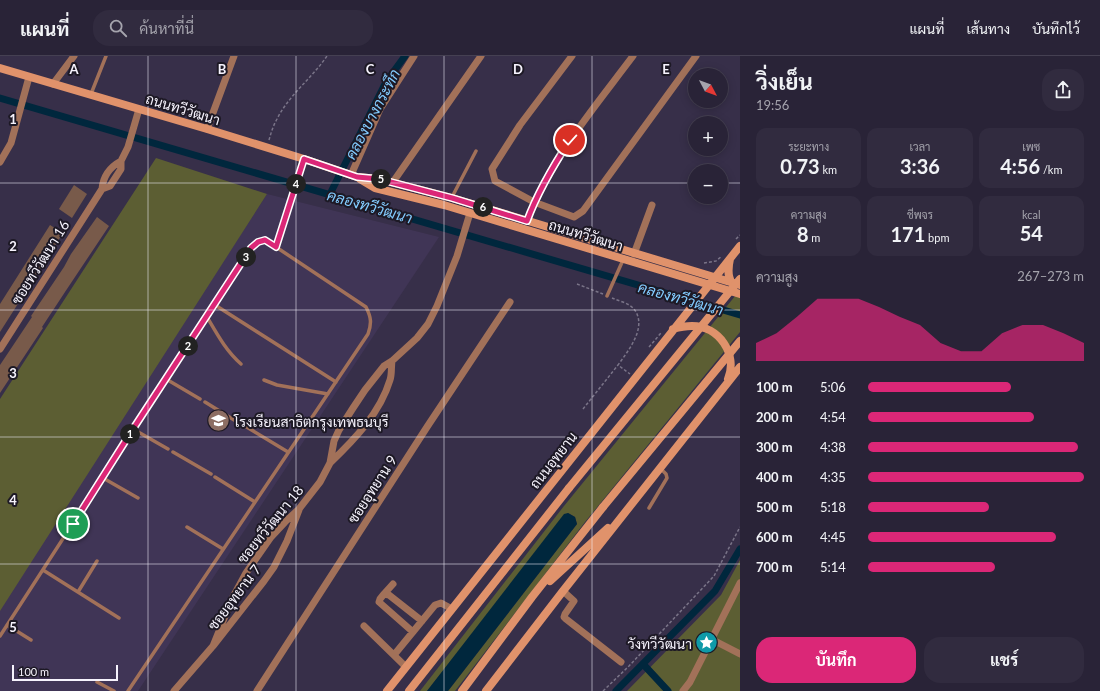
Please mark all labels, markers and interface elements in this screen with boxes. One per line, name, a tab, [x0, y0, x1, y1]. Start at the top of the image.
search box	[93, 10, 373, 46]
text: แผนที่	[20, 17, 69, 40]
icon: search	[107, 17, 129, 39]
text: ค้นหาที่นี่	[139, 19, 194, 37]
text: แผนที่	[909, 20, 944, 37]
text: เส้นทาง	[966, 20, 1010, 37]
text: บันทึกไว้	[1032, 20, 1080, 37]
text: A	[68, 61, 79, 77]
text: B	[218, 61, 227, 77]
text: C	[366, 61, 375, 77]
text: D	[513, 61, 523, 77]
text: E	[662, 61, 670, 77]
water label: คลองบางกระทึก	[341, 66, 403, 162]
north arrow	[688, 68, 728, 108]
map controls	[688, 68, 728, 204]
text: วิ่งเย็น	[756, 68, 813, 95]
button: share	[1042, 69, 1084, 111]
street label: ถนนทวีวัฒนา	[144, 90, 222, 128]
text: 19:56	[756, 97, 789, 113]
text: 1	[9, 111, 17, 127]
button: +	[688, 116, 728, 156]
pin	[553, 123, 587, 157]
icon: check	[559, 129, 581, 151]
text: ระยะทาง	[788, 140, 829, 153]
text: เวลา	[910, 140, 930, 153]
text: เพซ	[1022, 140, 1040, 153]
text: 0.73	[780, 154, 820, 178]
text: 3:36	[900, 154, 940, 178]
text: 4:56	[1000, 154, 1040, 178]
text: km	[820, 163, 837, 176]
text: /km	[1040, 163, 1063, 176]
button: −	[688, 164, 728, 204]
pin: 5	[371, 169, 391, 189]
text: 5	[378, 172, 384, 185]
pin: 4	[286, 174, 306, 194]
text: 4	[293, 177, 299, 190]
water label: คลองทวีวัฒนา	[325, 185, 415, 227]
pin: 6	[473, 197, 493, 217]
text: 6	[480, 200, 486, 213]
text: ความสูง	[791, 208, 827, 221]
text: ชีพจร	[907, 208, 933, 221]
text: kcal	[1022, 208, 1041, 221]
street label: ถนนทวีวัฒนา	[547, 216, 625, 254]
street label: ซอยทวีวัฒนา 16	[7, 217, 73, 307]
text: 54	[1020, 221, 1043, 245]
text: 8	[797, 222, 809, 246]
text: 171	[890, 222, 925, 246]
text: m	[809, 231, 820, 244]
text: bpm	[925, 231, 950, 244]
text: 2	[9, 238, 17, 254]
pin: 3	[236, 247, 256, 267]
text: 3	[243, 250, 249, 263]
text: 267–273 m	[1017, 268, 1084, 284]
text: ความสูง	[756, 269, 798, 285]
water label: คลองทวีวัฒนา	[636, 277, 726, 319]
pin: 2	[178, 336, 198, 356]
text: 2	[185, 339, 191, 352]
text: 3	[9, 365, 17, 381]
text: 100 m	[756, 379, 793, 395]
text: 5:06	[820, 379, 846, 395]
school or university icon: โรงเรียนสาธิตกรุงเทพธนบุรี	[205, 408, 231, 434]
text: 200 m	[756, 409, 793, 425]
text: 4:54	[820, 409, 846, 425]
place label: โรงเรียนสาธิตกรุงเทพธนบุรี	[233, 413, 389, 432]
pin: 1	[120, 424, 140, 444]
text: 1	[127, 427, 133, 440]
street label: ถนนอุทยาน	[526, 428, 582, 493]
text: 300 m	[756, 439, 793, 455]
text: 4:38	[820, 439, 846, 455]
street label: ซอยอุทยาน 9	[344, 452, 402, 527]
text: 400 m	[756, 469, 793, 485]
text: 4:35	[820, 469, 846, 485]
street label: ซอยทวีวัฒนา 18	[233, 482, 307, 566]
text: 4	[9, 492, 17, 508]
text: 500 m	[756, 499, 793, 515]
text: 5:18	[820, 499, 846, 515]
pin	[56, 507, 90, 541]
icon: arrive	[62, 513, 84, 535]
text: 600 m	[756, 529, 793, 545]
text: 4:45	[820, 529, 846, 545]
text: 700 m	[756, 559, 793, 575]
text: 5:14	[820, 559, 846, 575]
street label: ซอยอุทยาน 7	[204, 561, 266, 634]
text: 5	[9, 619, 17, 635]
place icon: วังทวีวัฒนา	[694, 630, 720, 656]
place label: วังทวีวัฒนา	[628, 635, 692, 652]
button: บันทึก	[756, 637, 916, 683]
button: แชร์	[924, 637, 1084, 683]
scale bar	[12, 663, 118, 682]
text: 100 m	[18, 665, 49, 678]

